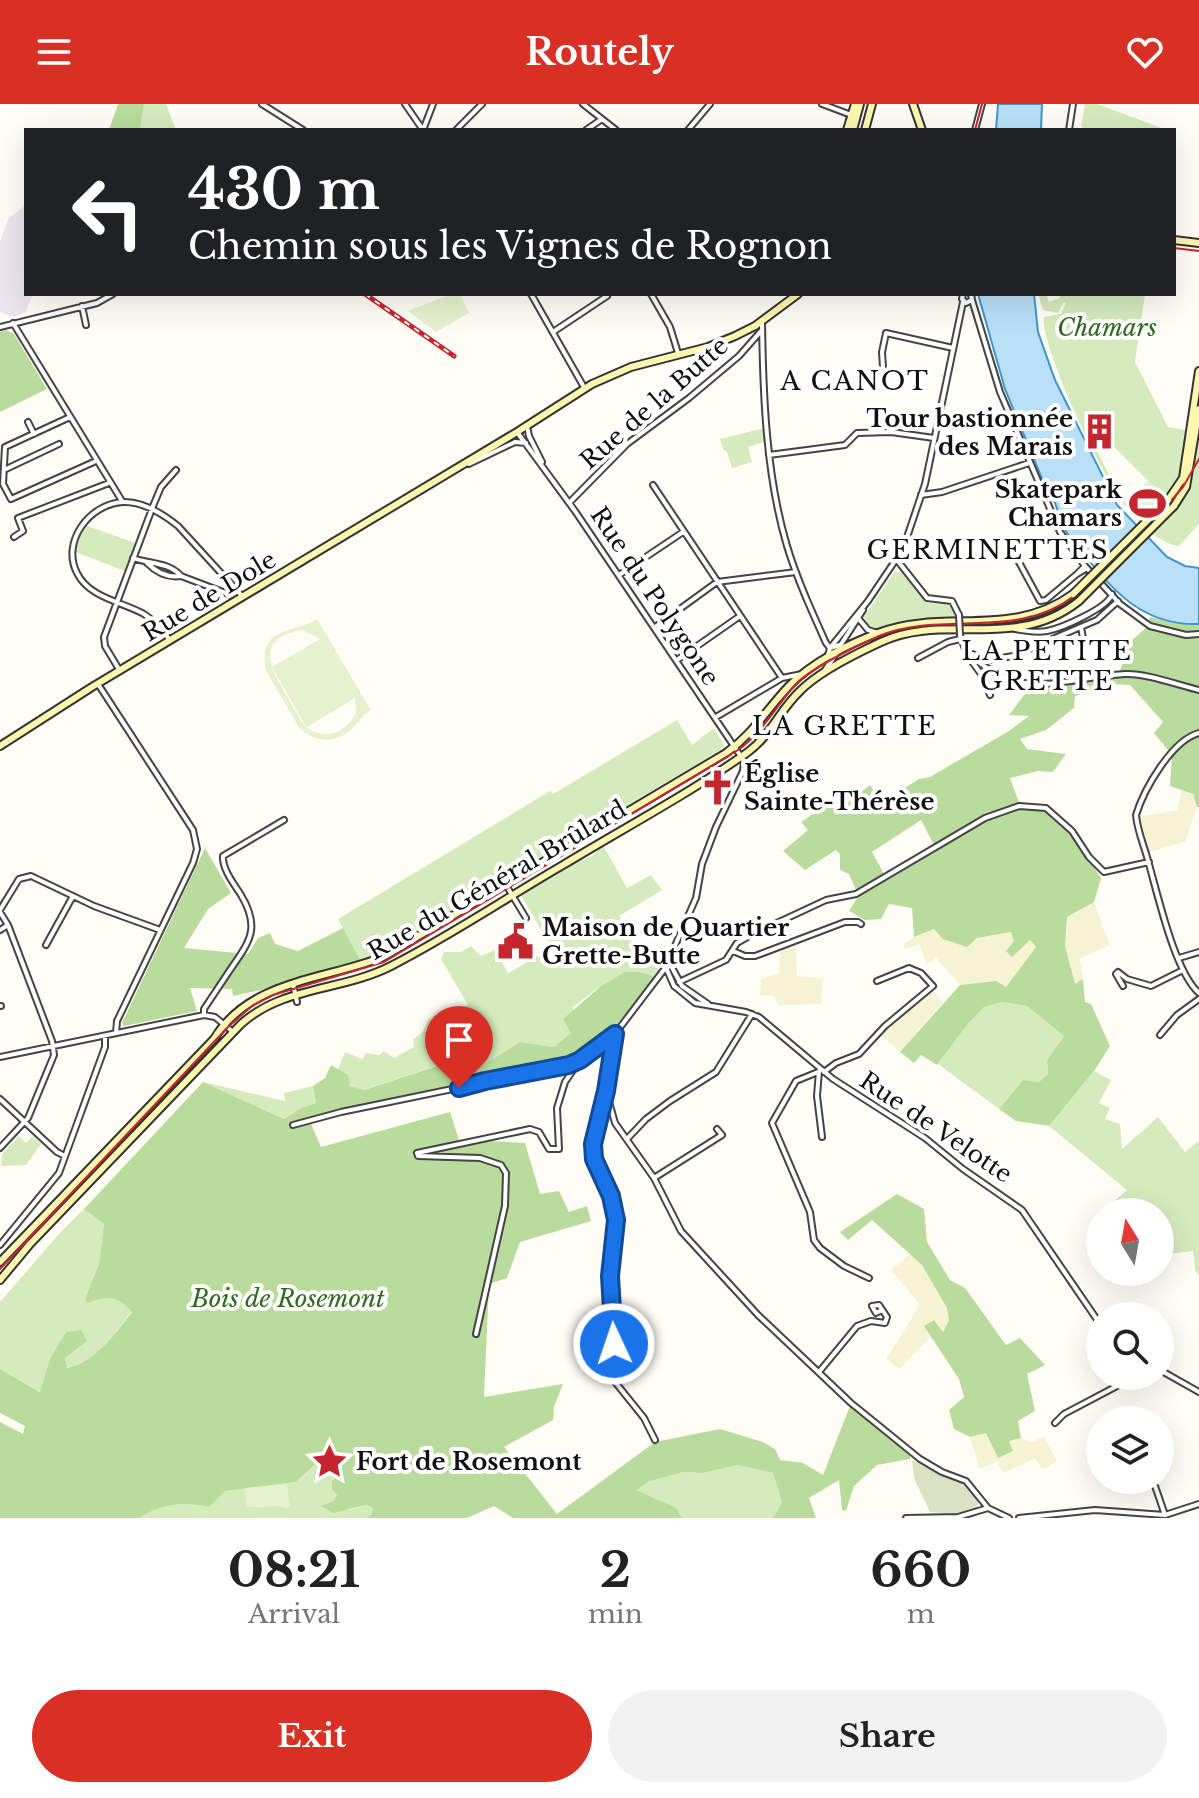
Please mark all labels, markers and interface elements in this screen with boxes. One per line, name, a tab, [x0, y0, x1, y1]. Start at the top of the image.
icon: menu	[32, 30, 76, 74]
text: Routely	[525, 30, 674, 75]
icon: heart	[1123, 30, 1167, 74]
text: 430 m	[188, 155, 380, 224]
icon: left	[56, 160, 160, 264]
text: Chemin sous les Vignes de Rognon	[188, 224, 832, 269]
park label: Chamars	[1057, 313, 1157, 342]
street label: Rue de la Butte	[574, 331, 734, 475]
district label: A CANOT	[779, 365, 930, 397]
place label: Tour bastionnée des Marais	[867, 404, 1073, 461]
building icon: Tour bastionnée des Marais	[1080, 413, 1118, 451]
place label: Skatepark Chamars	[995, 475, 1123, 532]
sports icon: Skatepark Chamars	[1129, 484, 1167, 522]
street label: Rue du Polygone	[585, 501, 725, 691]
district label: GERMINETTES	[867, 534, 1109, 566]
street label: Rue de Dole	[137, 545, 281, 647]
district label: LA PETITE GRETTE	[961, 635, 1133, 697]
district label: LA GRETTE	[752, 710, 938, 742]
place label: Église Sainte-Thérèse	[744, 759, 935, 816]
church icon: Église Sainte-Thérèse	[699, 768, 737, 806]
street label: Rue du Général Brûlard	[363, 794, 631, 966]
place label: Maison de Quartier Grette-Butte	[542, 913, 789, 970]
public building icon: Maison de Quartier Grette-Butte	[497, 922, 535, 960]
pin	[425, 1006, 493, 1088]
icon: arrive	[437, 1018, 481, 1062]
street label: Rue de Velotte	[854, 1065, 1018, 1189]
north arrow	[1086, 1198, 1174, 1286]
map controls	[1086, 1198, 1174, 1494]
park label: Bois de Rosemont	[190, 1284, 385, 1313]
position arrow	[572, 1302, 656, 1386]
button: search	[1086, 1302, 1174, 1390]
button: layers	[1086, 1406, 1174, 1494]
place icon: Fort de Rosemont	[311, 1442, 349, 1480]
place label: Fort de Rosemont	[356, 1447, 582, 1476]
text: 08:21	[228, 1540, 360, 1600]
text: 2	[600, 1540, 631, 1600]
text: 660	[870, 1540, 971, 1600]
text: Arrival	[248, 1598, 340, 1630]
text: min	[588, 1598, 643, 1630]
text: m	[907, 1598, 935, 1630]
button: Exit	[32, 1690, 592, 1782]
button: Share	[608, 1690, 1167, 1782]

